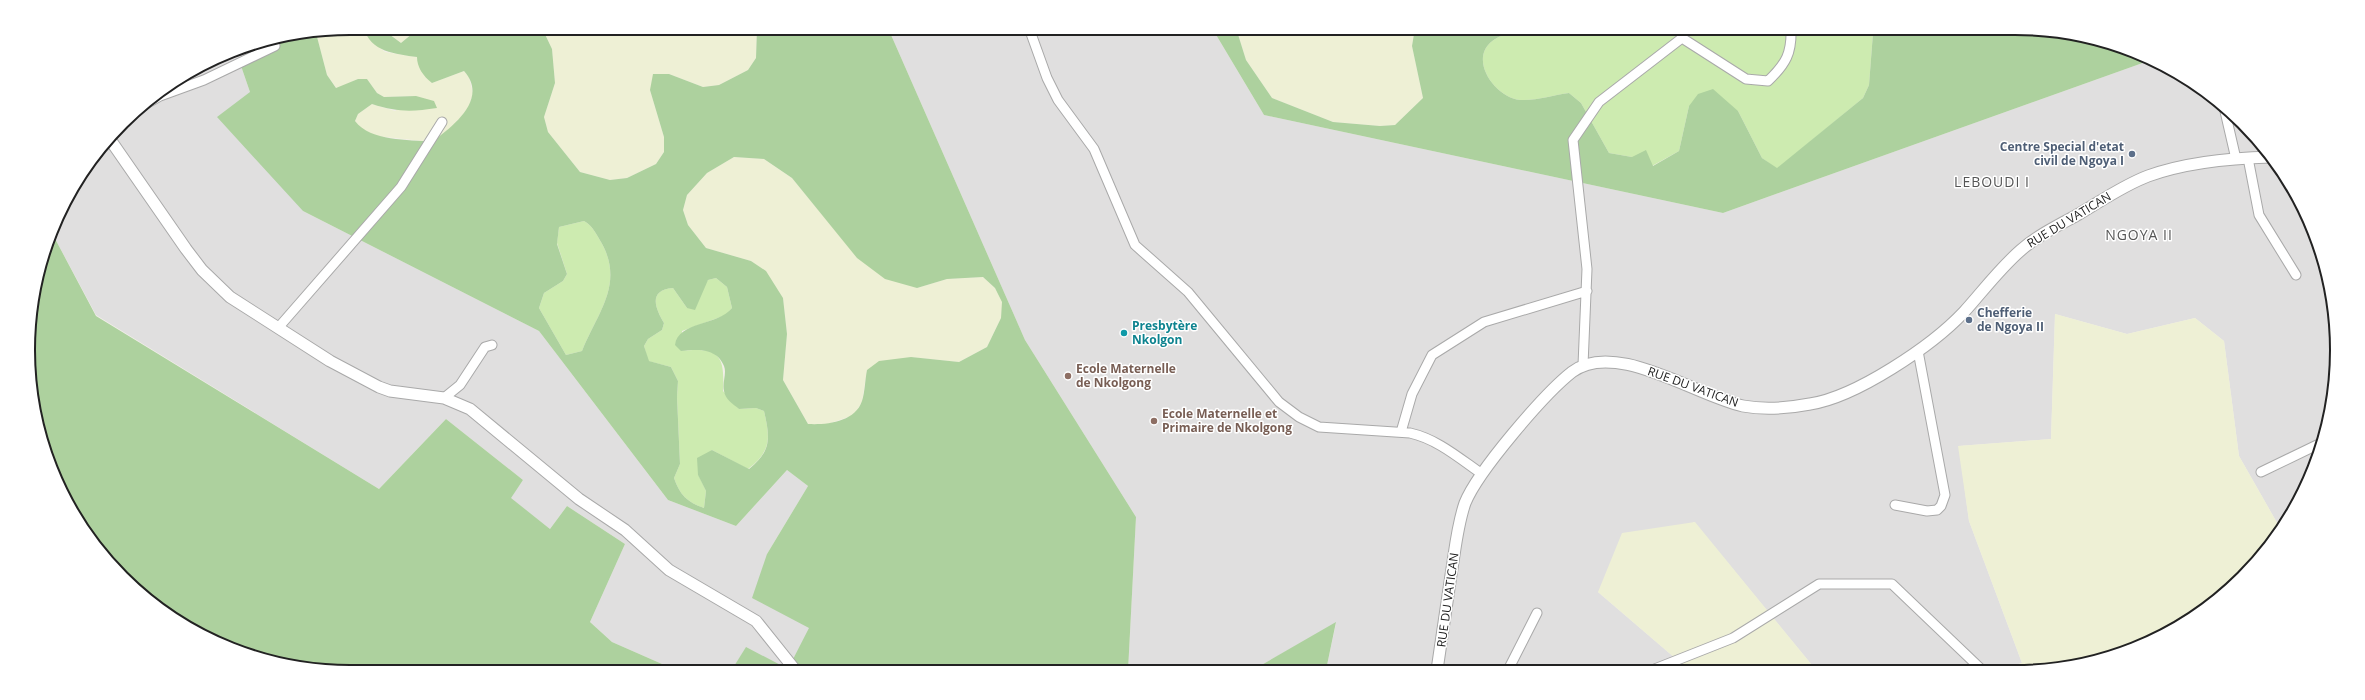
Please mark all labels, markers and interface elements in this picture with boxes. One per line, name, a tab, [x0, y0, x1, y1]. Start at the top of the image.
place label: Centre Special d'etat civil de Ngoya I	[2000, 138, 2124, 169]
marker: Centre Special d'etat civil de Ngoya I	[2127, 149, 2137, 159]
district label: LEBOUDI I	[1954, 172, 2030, 191]
street label: RUE DU VATICAN	[2023, 188, 2114, 251]
district label: NGOYA II	[2105, 225, 2173, 244]
place label: Chefferie de Ngoya II	[1977, 304, 2044, 335]
marker: Chefferie de Ngoya II	[1964, 315, 1974, 325]
place label: Presbytère Nkolgon	[1132, 317, 1197, 348]
marker: Presbytère Nkolgon	[1119, 328, 1129, 338]
place label: Ecole Maternelle de Nkolgong	[1076, 360, 1176, 391]
street label: RUE DU VATICAN	[1645, 362, 1741, 411]
marker: Ecole Maternelle de Nkolgong	[1063, 371, 1073, 381]
place label: Ecole Maternelle et Primaire de Nkolgong	[1162, 405, 1292, 436]
marker: Ecole Maternelle et Primaire de Nkolgong	[1149, 416, 1159, 426]
street label: RUE DU VATICAN	[1432, 552, 1463, 648]

